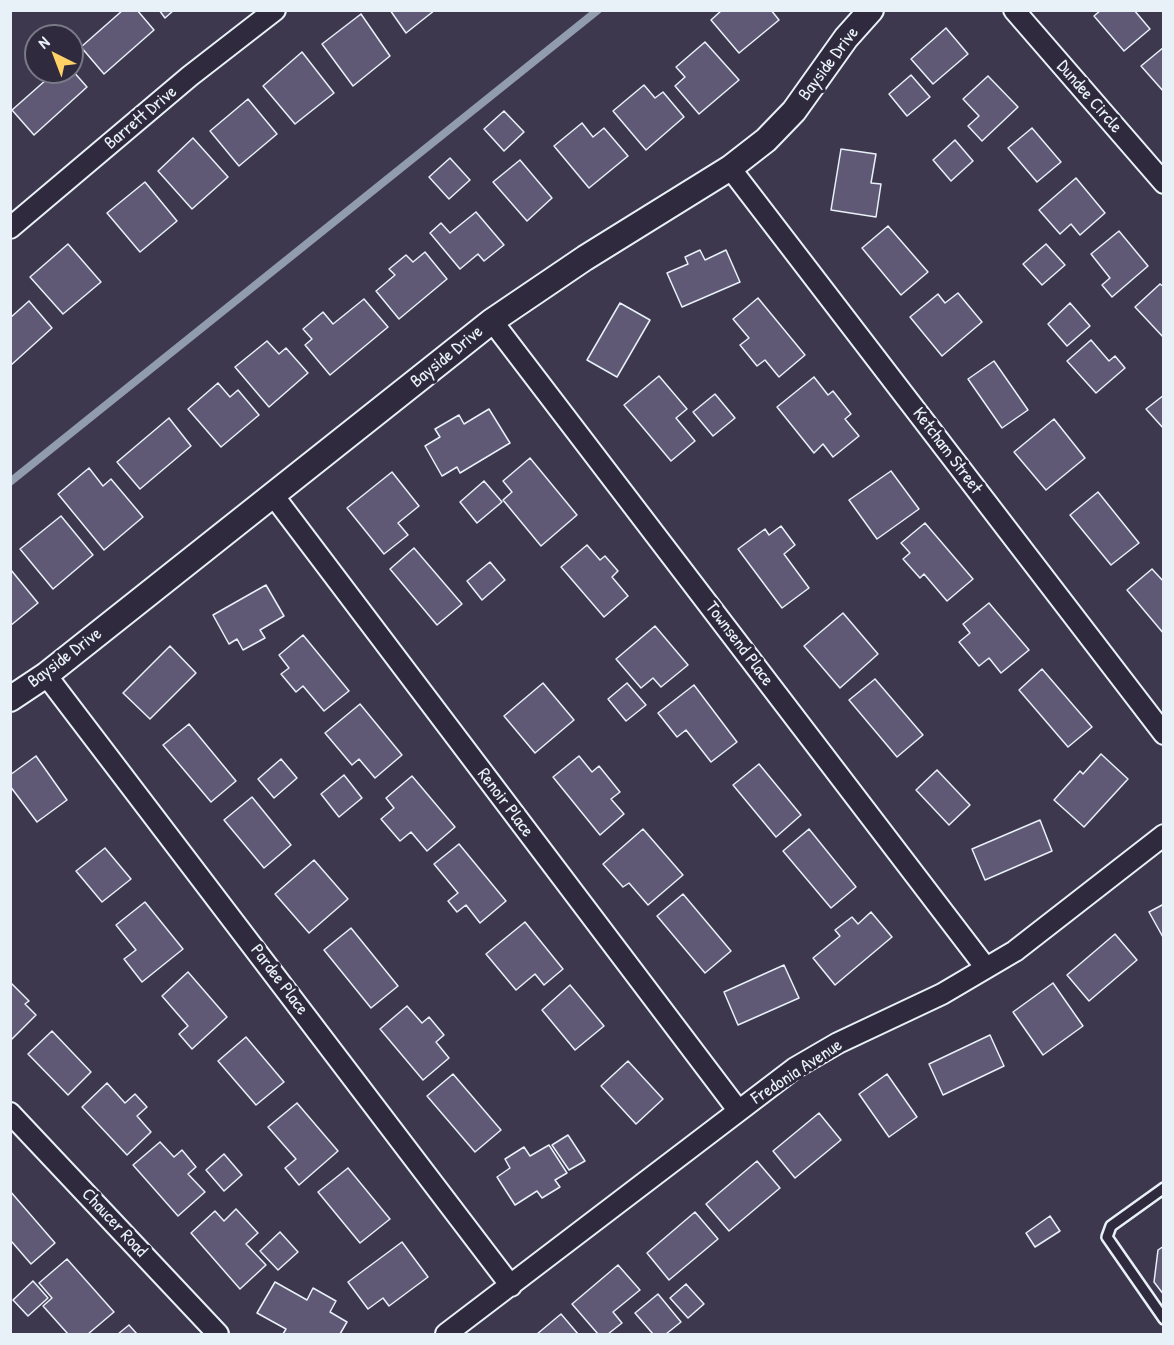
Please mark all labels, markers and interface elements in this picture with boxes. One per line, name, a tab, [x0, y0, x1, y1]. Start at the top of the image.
street label: Bayside Drive	[794, 23, 864, 105]
north arrow	[24, 24, 84, 84]
text: N	[33, 31, 54, 53]
street label: Dundee Circle	[1052, 56, 1126, 138]
street label: Barrett Drive	[101, 82, 181, 154]
street label: Bayside Drive	[406, 321, 488, 393]
street label: Ketcham Street	[907, 404, 987, 498]
street label: Townsend Place	[700, 597, 778, 691]
street label: Bayside Drive	[24, 623, 106, 693]
street label: Renoir Place	[472, 764, 538, 842]
street label: Pardee Place	[245, 940, 313, 1020]
street label: Fredonia Avenue	[747, 1035, 847, 1109]
street label: Chaucer Road	[77, 1184, 151, 1262]

